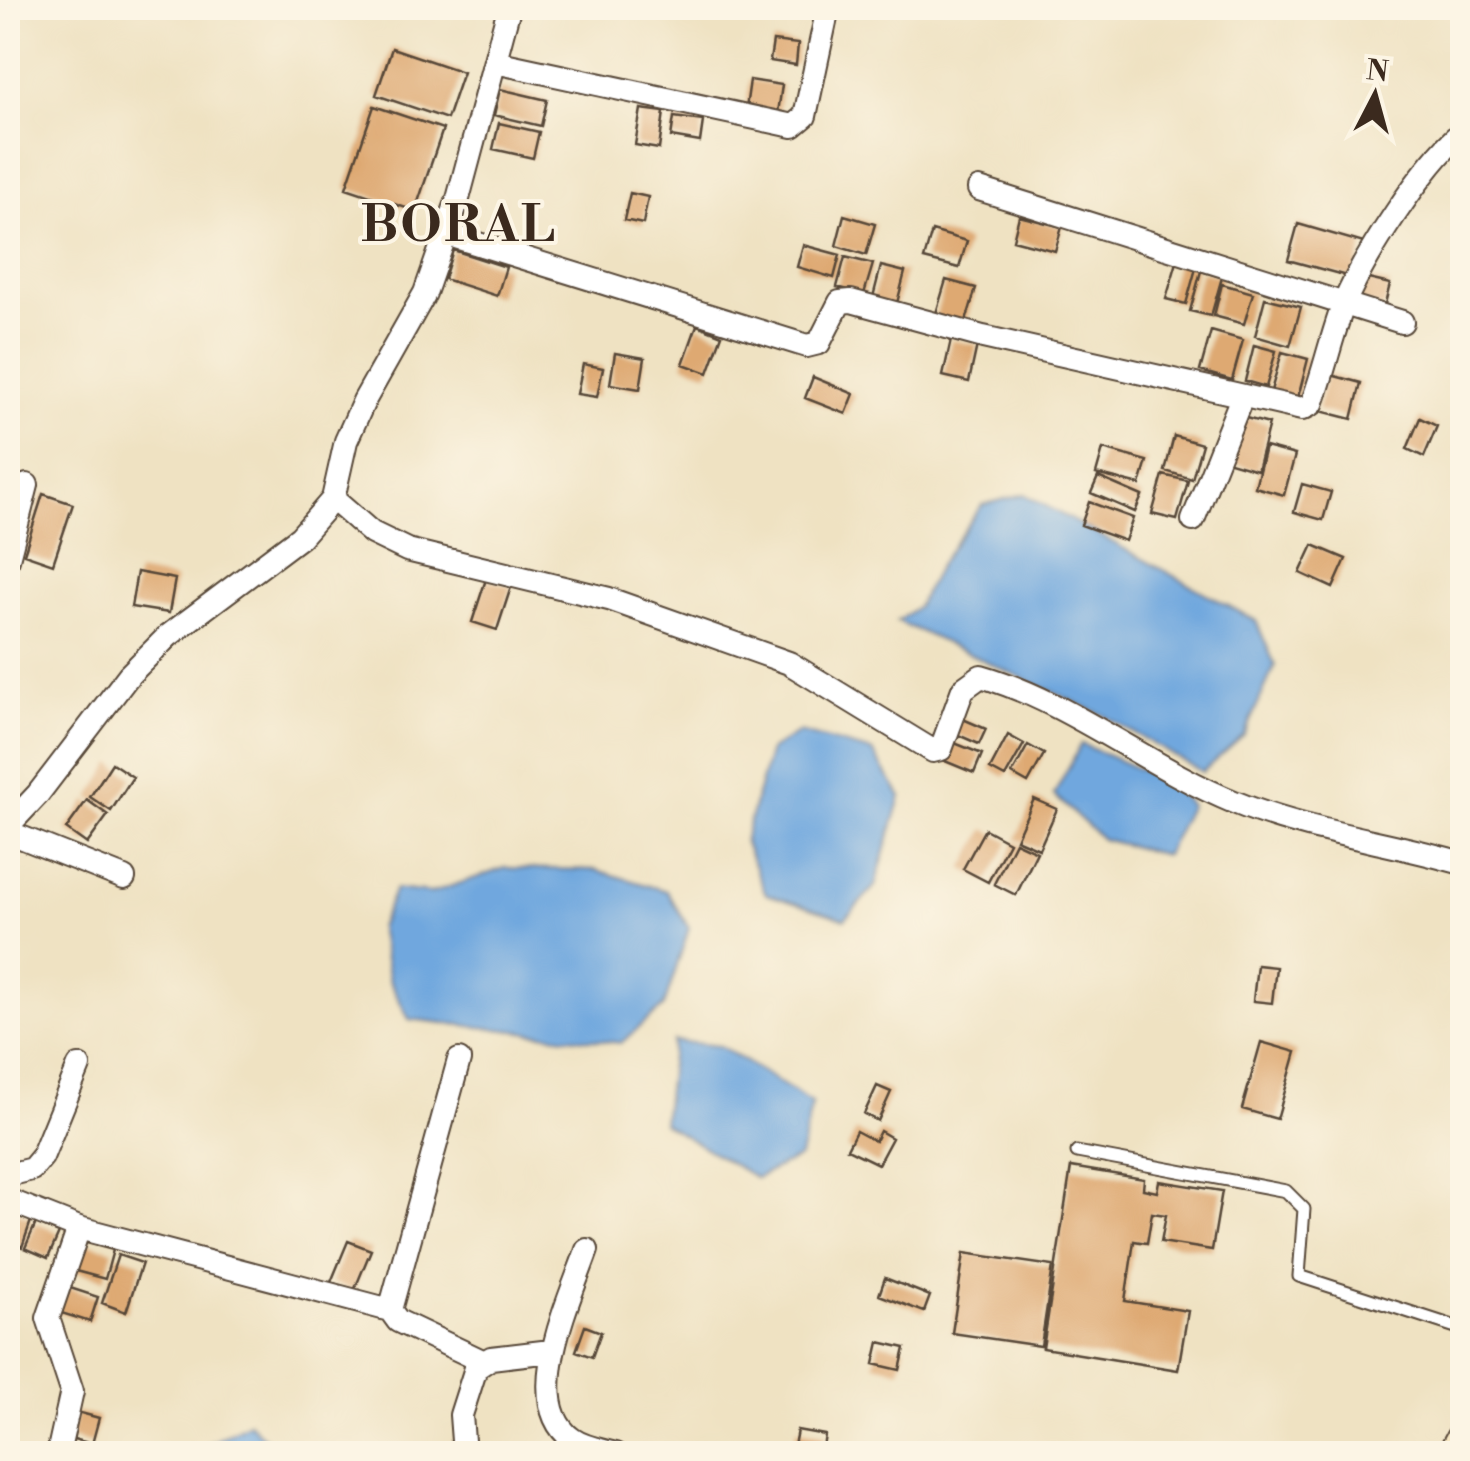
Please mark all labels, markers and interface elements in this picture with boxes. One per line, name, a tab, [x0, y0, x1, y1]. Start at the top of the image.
north arrow	[1325, 45, 1425, 145]
text: N	[1365, 53, 1390, 90]
district label: BORAL	[361, 195, 557, 257]

